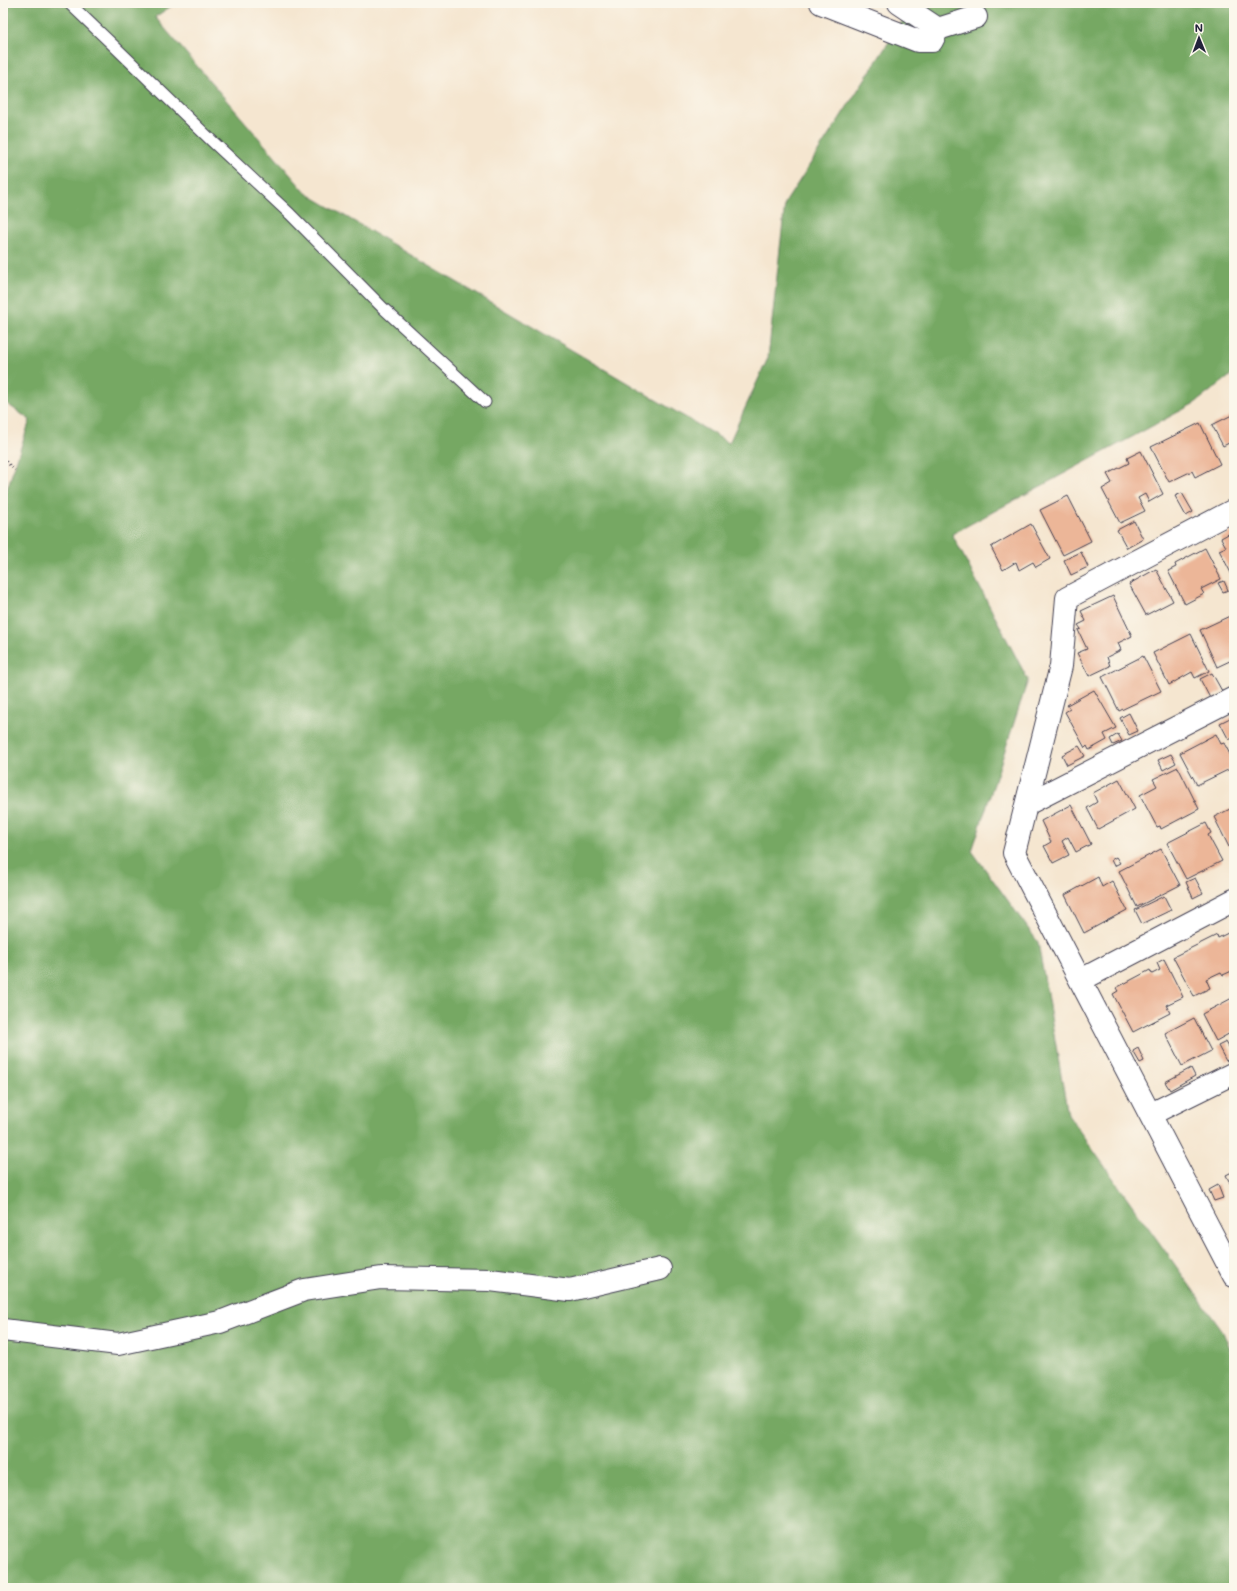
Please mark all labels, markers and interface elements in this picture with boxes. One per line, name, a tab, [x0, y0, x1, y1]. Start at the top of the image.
north arrow	[1179, 18, 1219, 58]
text: N	[1195, 20, 1203, 35]

